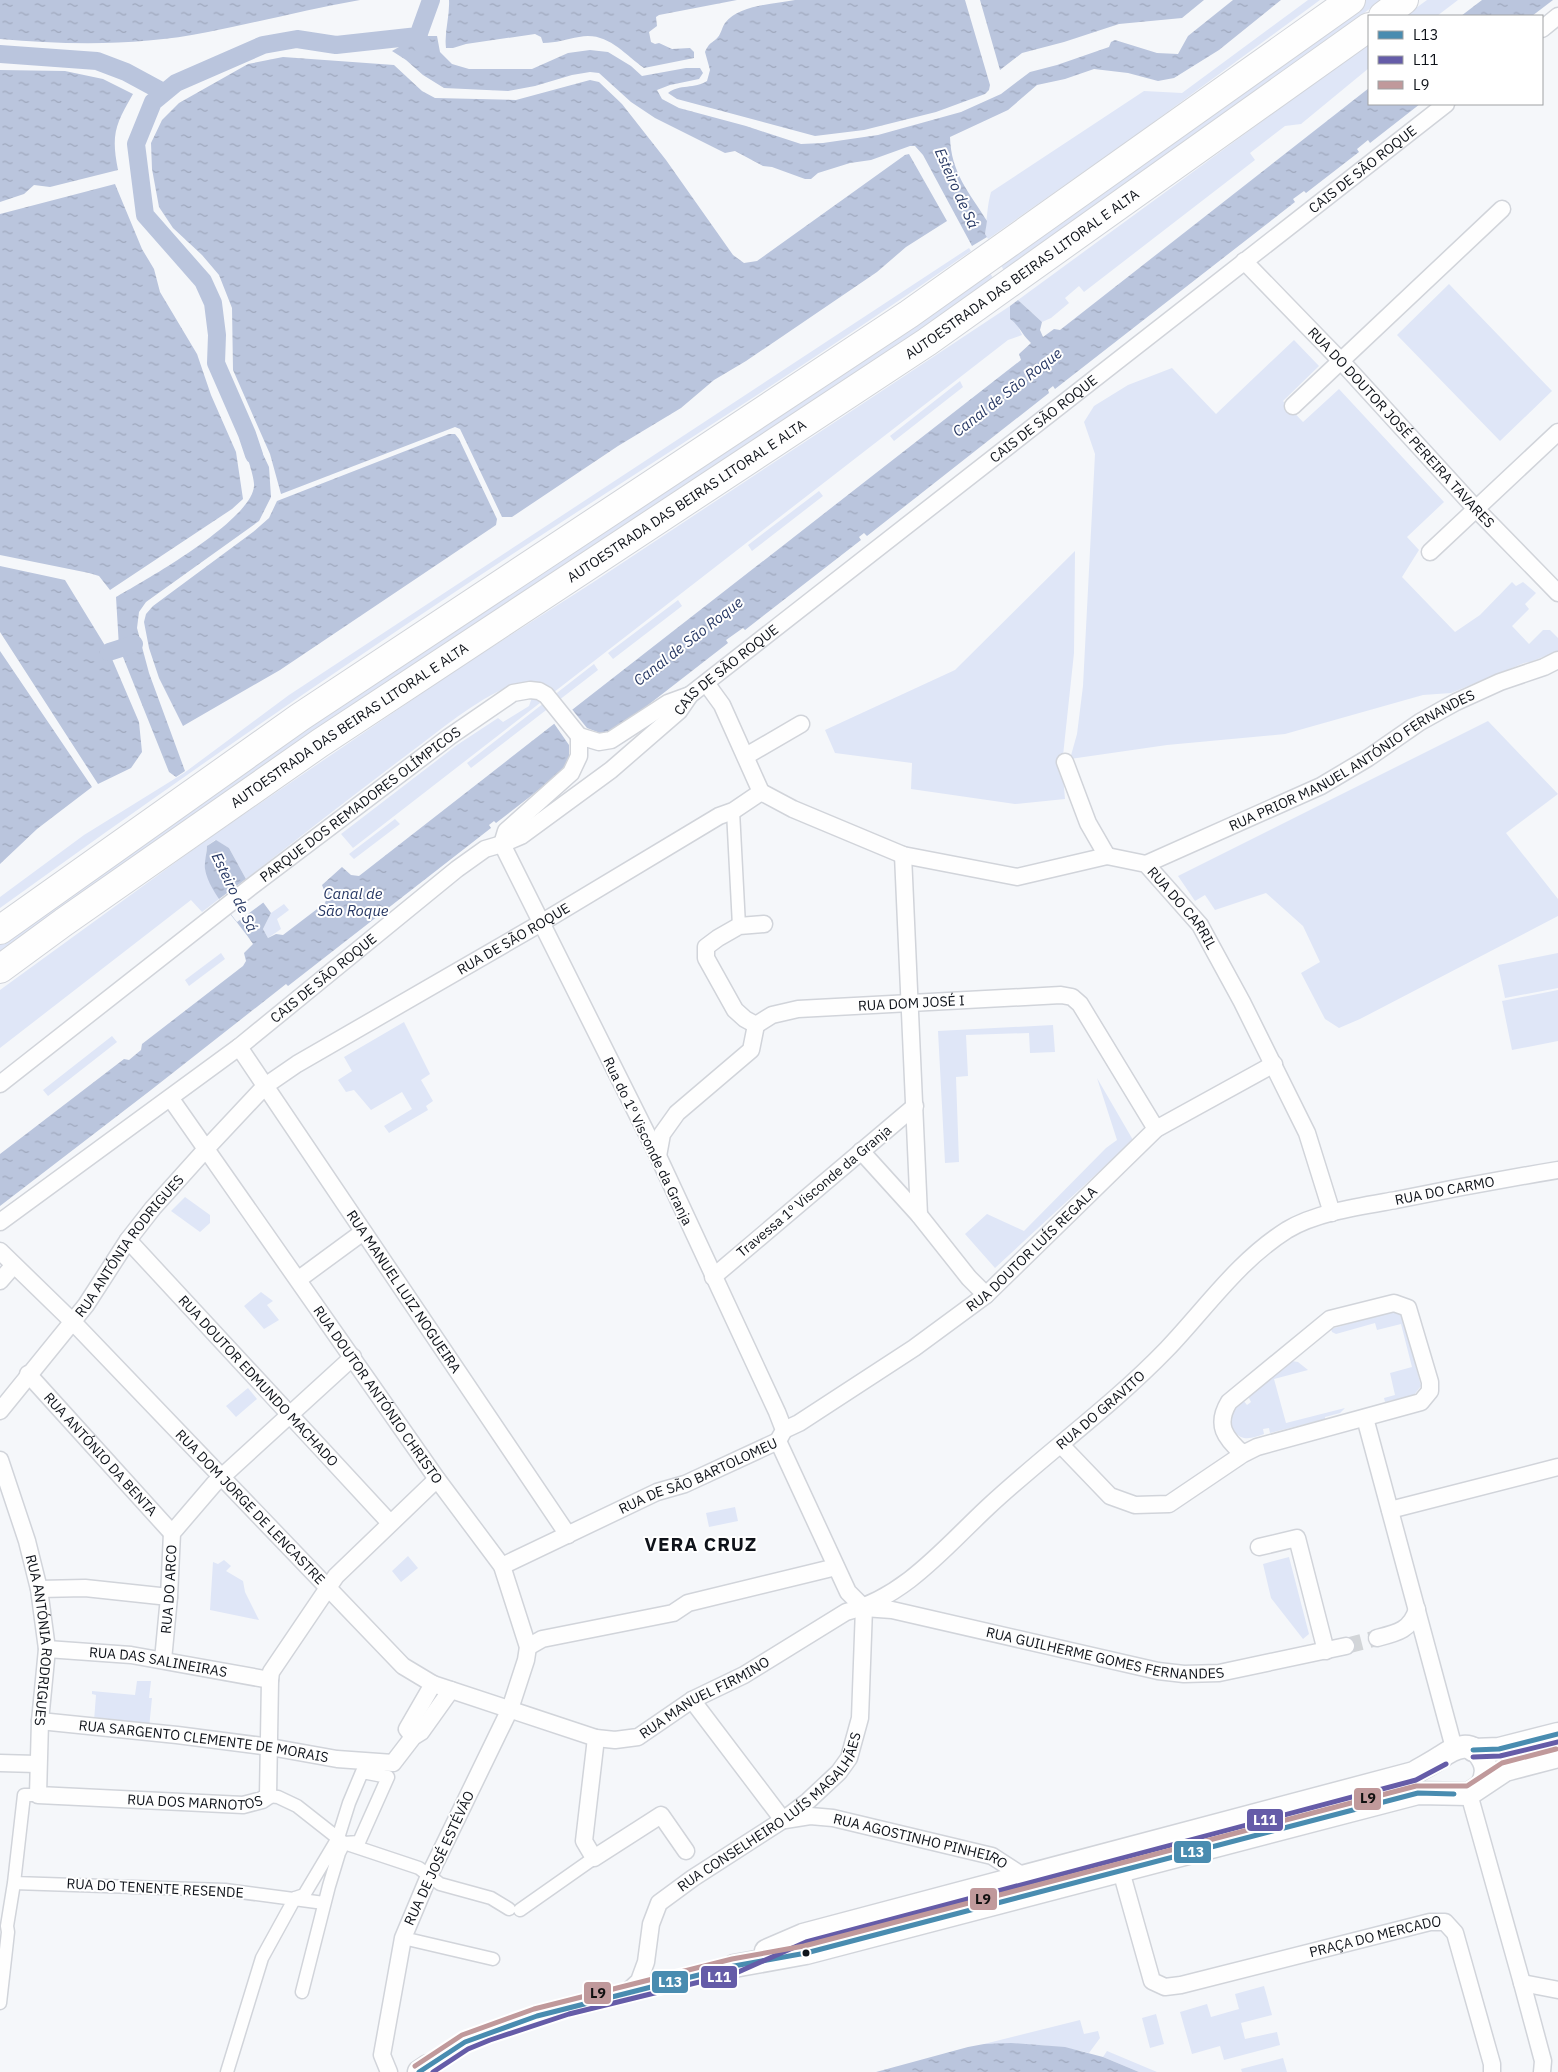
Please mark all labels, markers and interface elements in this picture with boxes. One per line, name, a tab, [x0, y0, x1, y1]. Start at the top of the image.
legend	[1368, 15, 1543, 105]
text: L13	[1413, 25, 1439, 44]
text: L11	[1413, 50, 1439, 69]
text: L9	[1413, 75, 1430, 94]
street label: CAIS DE SÃO ROQUE	[1305, 122, 1420, 217]
water label: Esteiro de Sá	[931, 145, 983, 231]
street label: AUTOESTRADA DAS BEIRAS LITORAL E ALTA	[902, 185, 1142, 363]
street label: RUA DO DOUTOR JOSÉ PEREIRA TAVARES	[1304, 323, 1498, 532]
water label: Canal de São Roque	[949, 343, 1066, 441]
street label: CAIS DE SÃO ROQUE	[986, 371, 1101, 467]
street label: AUTOESTRADA DAS BEIRAS LITORAL E ALTA	[564, 415, 809, 586]
water label: Canal de São Roque	[630, 592, 747, 690]
street label: CAIS DE SÃO ROQUE	[670, 620, 782, 719]
street label: AUTOESTRADA DAS BEIRAS LITORAL E ALTA	[227, 639, 471, 812]
street label: RUA PRIOR MANUEL ANTÓNIO FERNANDES	[1226, 686, 1478, 835]
street label: PARQUE DOS REMADORES OLÍMPICOS	[256, 723, 464, 886]
water label: Esteiro de Sá	[208, 849, 263, 935]
street label: RUA DO CARRIL	[1144, 863, 1221, 952]
water label: Canal de São Roque	[317, 884, 389, 920]
street label: RUA DE SÃO ROQUE	[454, 899, 573, 979]
street label: CAIS DE SÃO ROQUE	[266, 929, 380, 1027]
street label: RUA DOM JOSÉ I	[858, 991, 965, 1015]
street label: Rua do 1º Visconde da Granja	[599, 1054, 697, 1229]
street label: Travessa 1º Visconde da Granja	[733, 1121, 896, 1261]
street label: RUA ANTÓNIA RODRIGUES	[71, 1171, 188, 1321]
street label: RUA DO CARMO	[1393, 1172, 1496, 1209]
street label: RUA DOUTOR LUÍS REGALA	[963, 1182, 1101, 1316]
street label: RUA MANUEL LUIZ NOGUEIRA	[343, 1207, 465, 1377]
street label: RUA DOUTOR EDMUNDO MACHADO	[175, 1291, 342, 1470]
street label: RUA DOUTOR ANTÓNIO CHRISTO	[309, 1302, 447, 1487]
street label: RUA DO GRAVITO	[1052, 1366, 1149, 1453]
street label: RUA ANTÓNIO DA BENTA	[40, 1389, 161, 1520]
street label: RUA DOM JORGE DE LENCASTRE	[172, 1425, 329, 1588]
street label: RUA DE SÃO BARTOLOMEU	[616, 1434, 780, 1518]
district label: VERA CRUZ	[645, 1532, 757, 1556]
street label: RUA DO ARCO	[157, 1544, 180, 1635]
street label: RUA ANTÓNIA RODRIGUES	[22, 1552, 56, 1726]
street label: RUA GUILHERME GOMES FERNANDES	[984, 1623, 1226, 1683]
street label: RUA DAS SALINEIRAS	[88, 1643, 229, 1681]
street label: RUA MANUEL FIRMINO	[636, 1652, 773, 1742]
street label: RUA SARGENTO CLEMENTE DE MORAIS	[78, 1716, 330, 1766]
street label: RUA CONSELHEIRO LUÍS MAGALHÃES	[674, 1730, 865, 1896]
street label: RUA DE JOSÉ ESTÉVÃO	[399, 1787, 478, 1928]
line badge: L9	[1353, 1787, 1382, 1811]
text: L9	[1360, 1789, 1376, 1807]
street label: RUA DOS MARNOTOS	[127, 1790, 265, 1814]
line badge: L11	[1246, 1808, 1284, 1832]
street label: RUA AGOSTINHO PINHEIRO	[832, 1809, 1011, 1873]
text: L11	[1253, 1811, 1278, 1829]
line badge: L13	[1173, 1840, 1212, 1864]
text: L13	[1180, 1843, 1204, 1861]
street label: RUA DO TENENTE RESENDE	[66, 1874, 244, 1902]
line badge: L9	[969, 1887, 998, 1911]
text: L9	[975, 1890, 991, 1908]
street label: PRAÇA DO MERCADO	[1307, 1913, 1441, 1961]
unlabelled marker	[801, 1948, 811, 1958]
line badge: L11	[700, 1965, 738, 1989]
text: L11	[707, 1968, 732, 1986]
line badge: L13	[651, 1970, 689, 1994]
text: L13	[658, 1973, 682, 1991]
line badge: L9	[583, 1981, 612, 2005]
text: L9	[590, 1984, 606, 2002]

